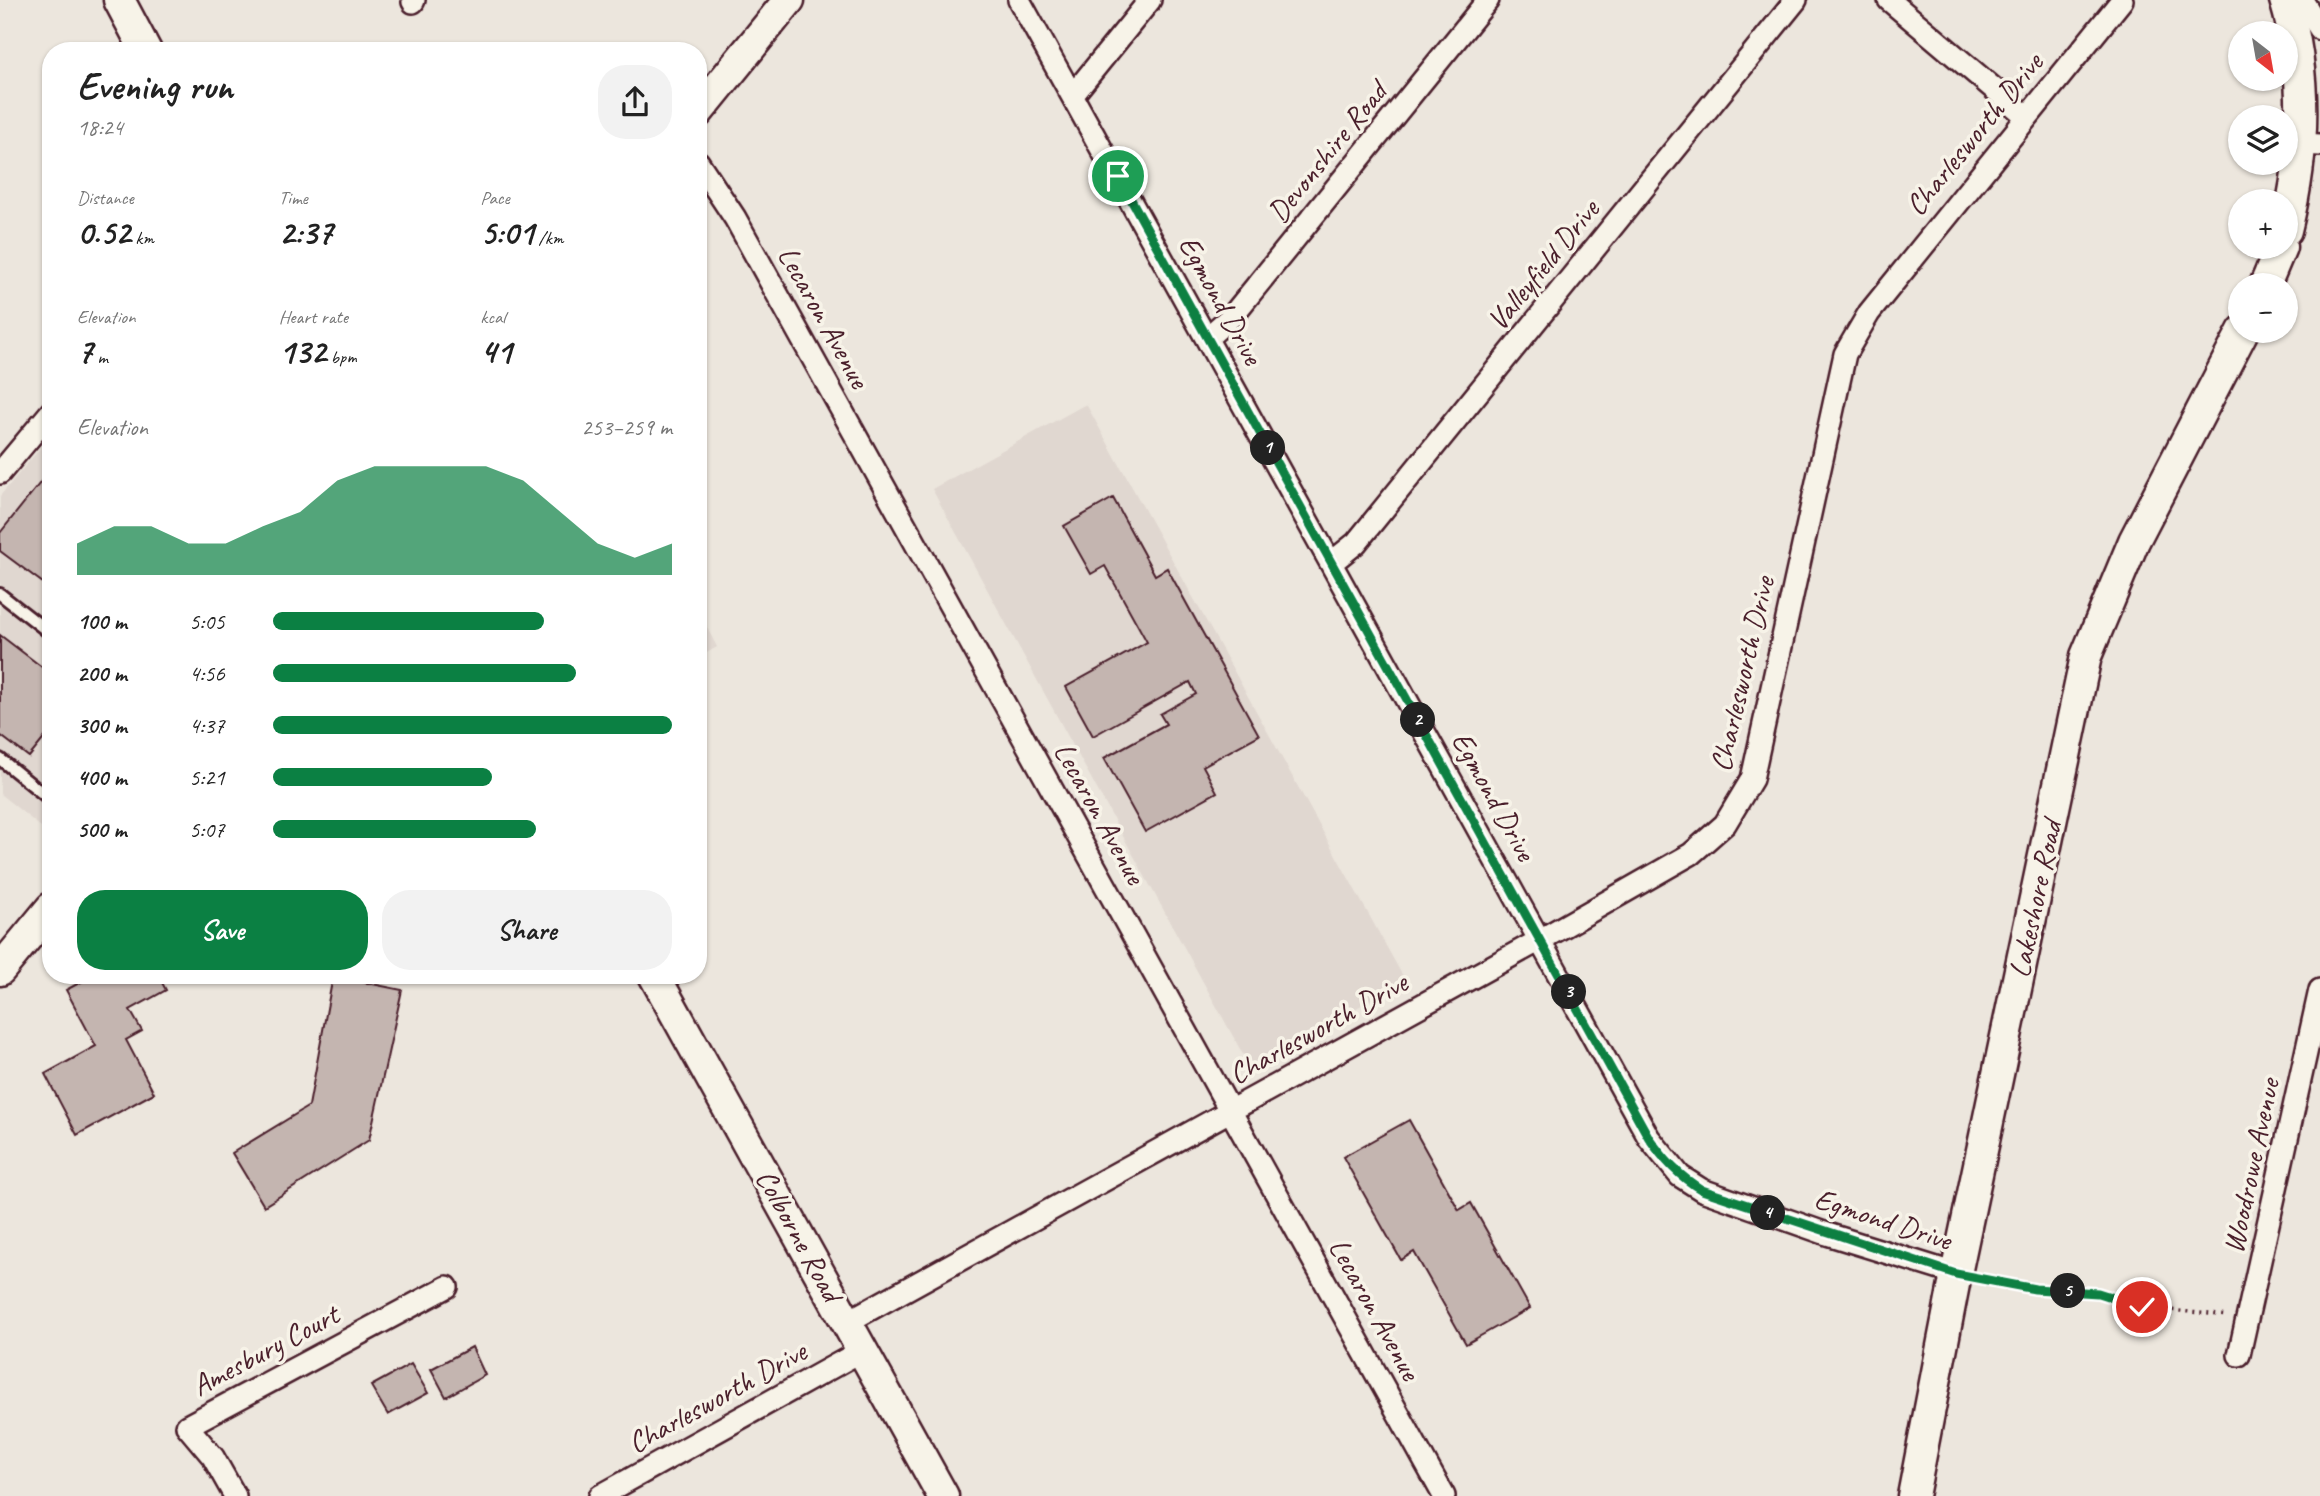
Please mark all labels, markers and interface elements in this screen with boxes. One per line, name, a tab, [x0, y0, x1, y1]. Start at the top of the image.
north arrow	[2228, 21, 2298, 91]
map controls	[2228, 21, 2298, 343]
street label: Charlesworth Drive	[1897, 43, 2053, 223]
text: Evening run	[77, 63, 233, 110]
button: share	[598, 65, 672, 139]
street label: Devonshire Road	[1259, 71, 1398, 230]
button: layers	[2228, 105, 2298, 175]
text: 18:24	[77, 113, 123, 142]
pin	[1088, 146, 1148, 206]
icon: arrive	[1099, 157, 1137, 195]
text: Distance	[77, 186, 134, 210]
text: Time	[279, 186, 308, 210]
text: Pace	[480, 186, 510, 210]
button: +	[2228, 189, 2298, 259]
street label: Valleyfield Drive	[1479, 190, 1609, 338]
text: 0.52	[77, 210, 131, 255]
text: 2:37	[279, 210, 333, 255]
text: 5:01	[480, 210, 534, 255]
text: km	[131, 226, 154, 250]
text: /km	[534, 226, 563, 250]
street label: Egmond Drive	[1170, 229, 1273, 373]
street label: Lecaron Avenue	[769, 239, 880, 397]
button: −	[2228, 273, 2298, 343]
text: Elevation	[77, 305, 135, 329]
text: Heart rate	[279, 305, 348, 329]
text: kcal	[480, 305, 505, 329]
text: 7	[77, 329, 93, 374]
text: 132	[279, 329, 326, 374]
text: 41	[480, 329, 512, 374]
text: m	[93, 345, 108, 369]
text: bpm	[326, 345, 357, 369]
text: Elevation	[77, 413, 148, 442]
text: 253–259 m	[581, 413, 672, 442]
pin: 1	[1250, 430, 1286, 466]
text: 1	[1263, 435, 1272, 459]
street label: Charlesworth Drive	[1701, 571, 1783, 775]
text: 100 m	[77, 607, 127, 636]
text: 5:05	[189, 607, 225, 636]
text: 200 m	[77, 659, 127, 688]
text: 4:56	[189, 659, 225, 688]
pin: 2	[1400, 702, 1436, 738]
text: 2	[1413, 707, 1422, 731]
text: 300 m	[77, 711, 127, 740]
text: 4:37	[189, 711, 225, 740]
street label: Egmond Drive	[1443, 725, 1546, 869]
street label: Lecaron Avenue	[1045, 735, 1156, 893]
text: 400 m	[77, 763, 127, 792]
text: 5:21	[189, 763, 225, 792]
street label: Lakeshore Road	[2000, 813, 2071, 981]
text: 500 m	[77, 815, 126, 844]
text: 5:07	[189, 815, 225, 844]
button: Save	[77, 890, 368, 970]
button: Share	[382, 890, 672, 970]
street label: Charlesworth Drive	[1222, 962, 1416, 1093]
pin: 3	[1552, 974, 1586, 1010]
text: 3	[1564, 979, 1573, 1003]
street label: Woodrowe Avenue	[2214, 1073, 2288, 1257]
street label: Colborne Road	[747, 1162, 853, 1311]
street label: Egmond Drive	[1810, 1179, 1958, 1260]
pin: 4	[1750, 1196, 1786, 1230]
text: 4	[1763, 1200, 1772, 1224]
street label: Lecaron Avenue	[1320, 1231, 1431, 1389]
pin: 5	[2050, 1274, 2086, 1308]
pin	[2112, 1277, 2172, 1337]
text: 5	[2063, 1278, 2072, 1302]
icon: check	[2123, 1288, 2161, 1326]
street label: Amesbury Court	[185, 1294, 348, 1405]
street label: Charlesworth Drive	[621, 1331, 815, 1462]

